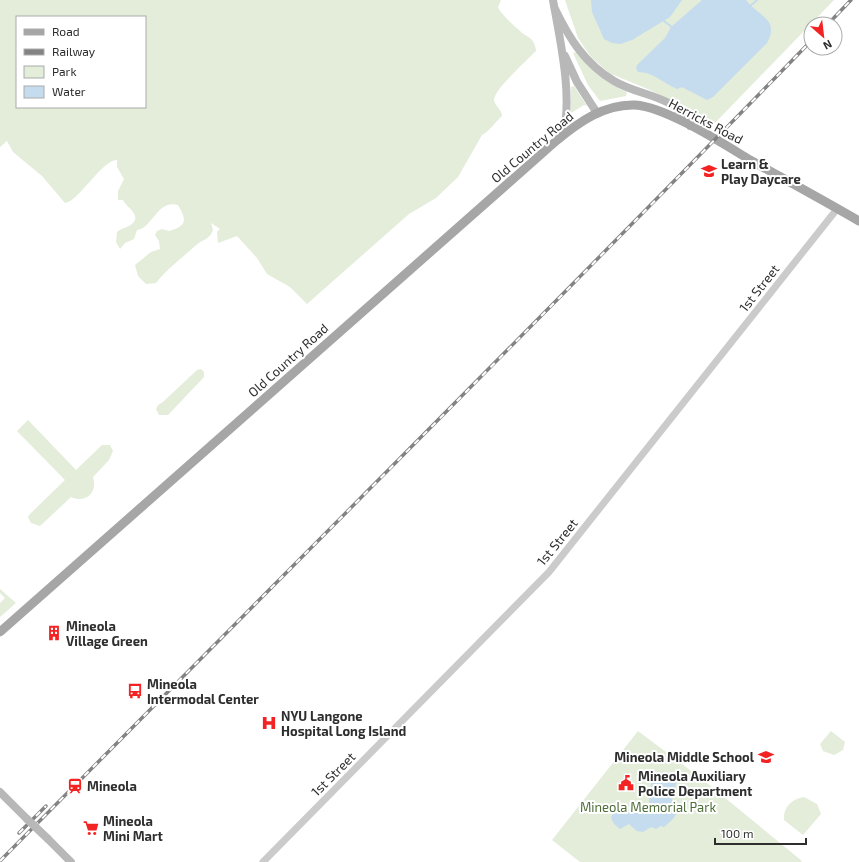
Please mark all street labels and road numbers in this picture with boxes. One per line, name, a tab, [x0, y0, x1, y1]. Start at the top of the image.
street label: Herricks Road	[666, 95, 746, 147]
street label: Old Country Road	[488, 108, 576, 186]
street label: 1st Street	[736, 261, 782, 315]
street label: Old Country Road	[245, 320, 331, 400]
street label: 1st Street	[533, 515, 581, 569]
street label: 1st Street	[308, 749, 358, 799]

